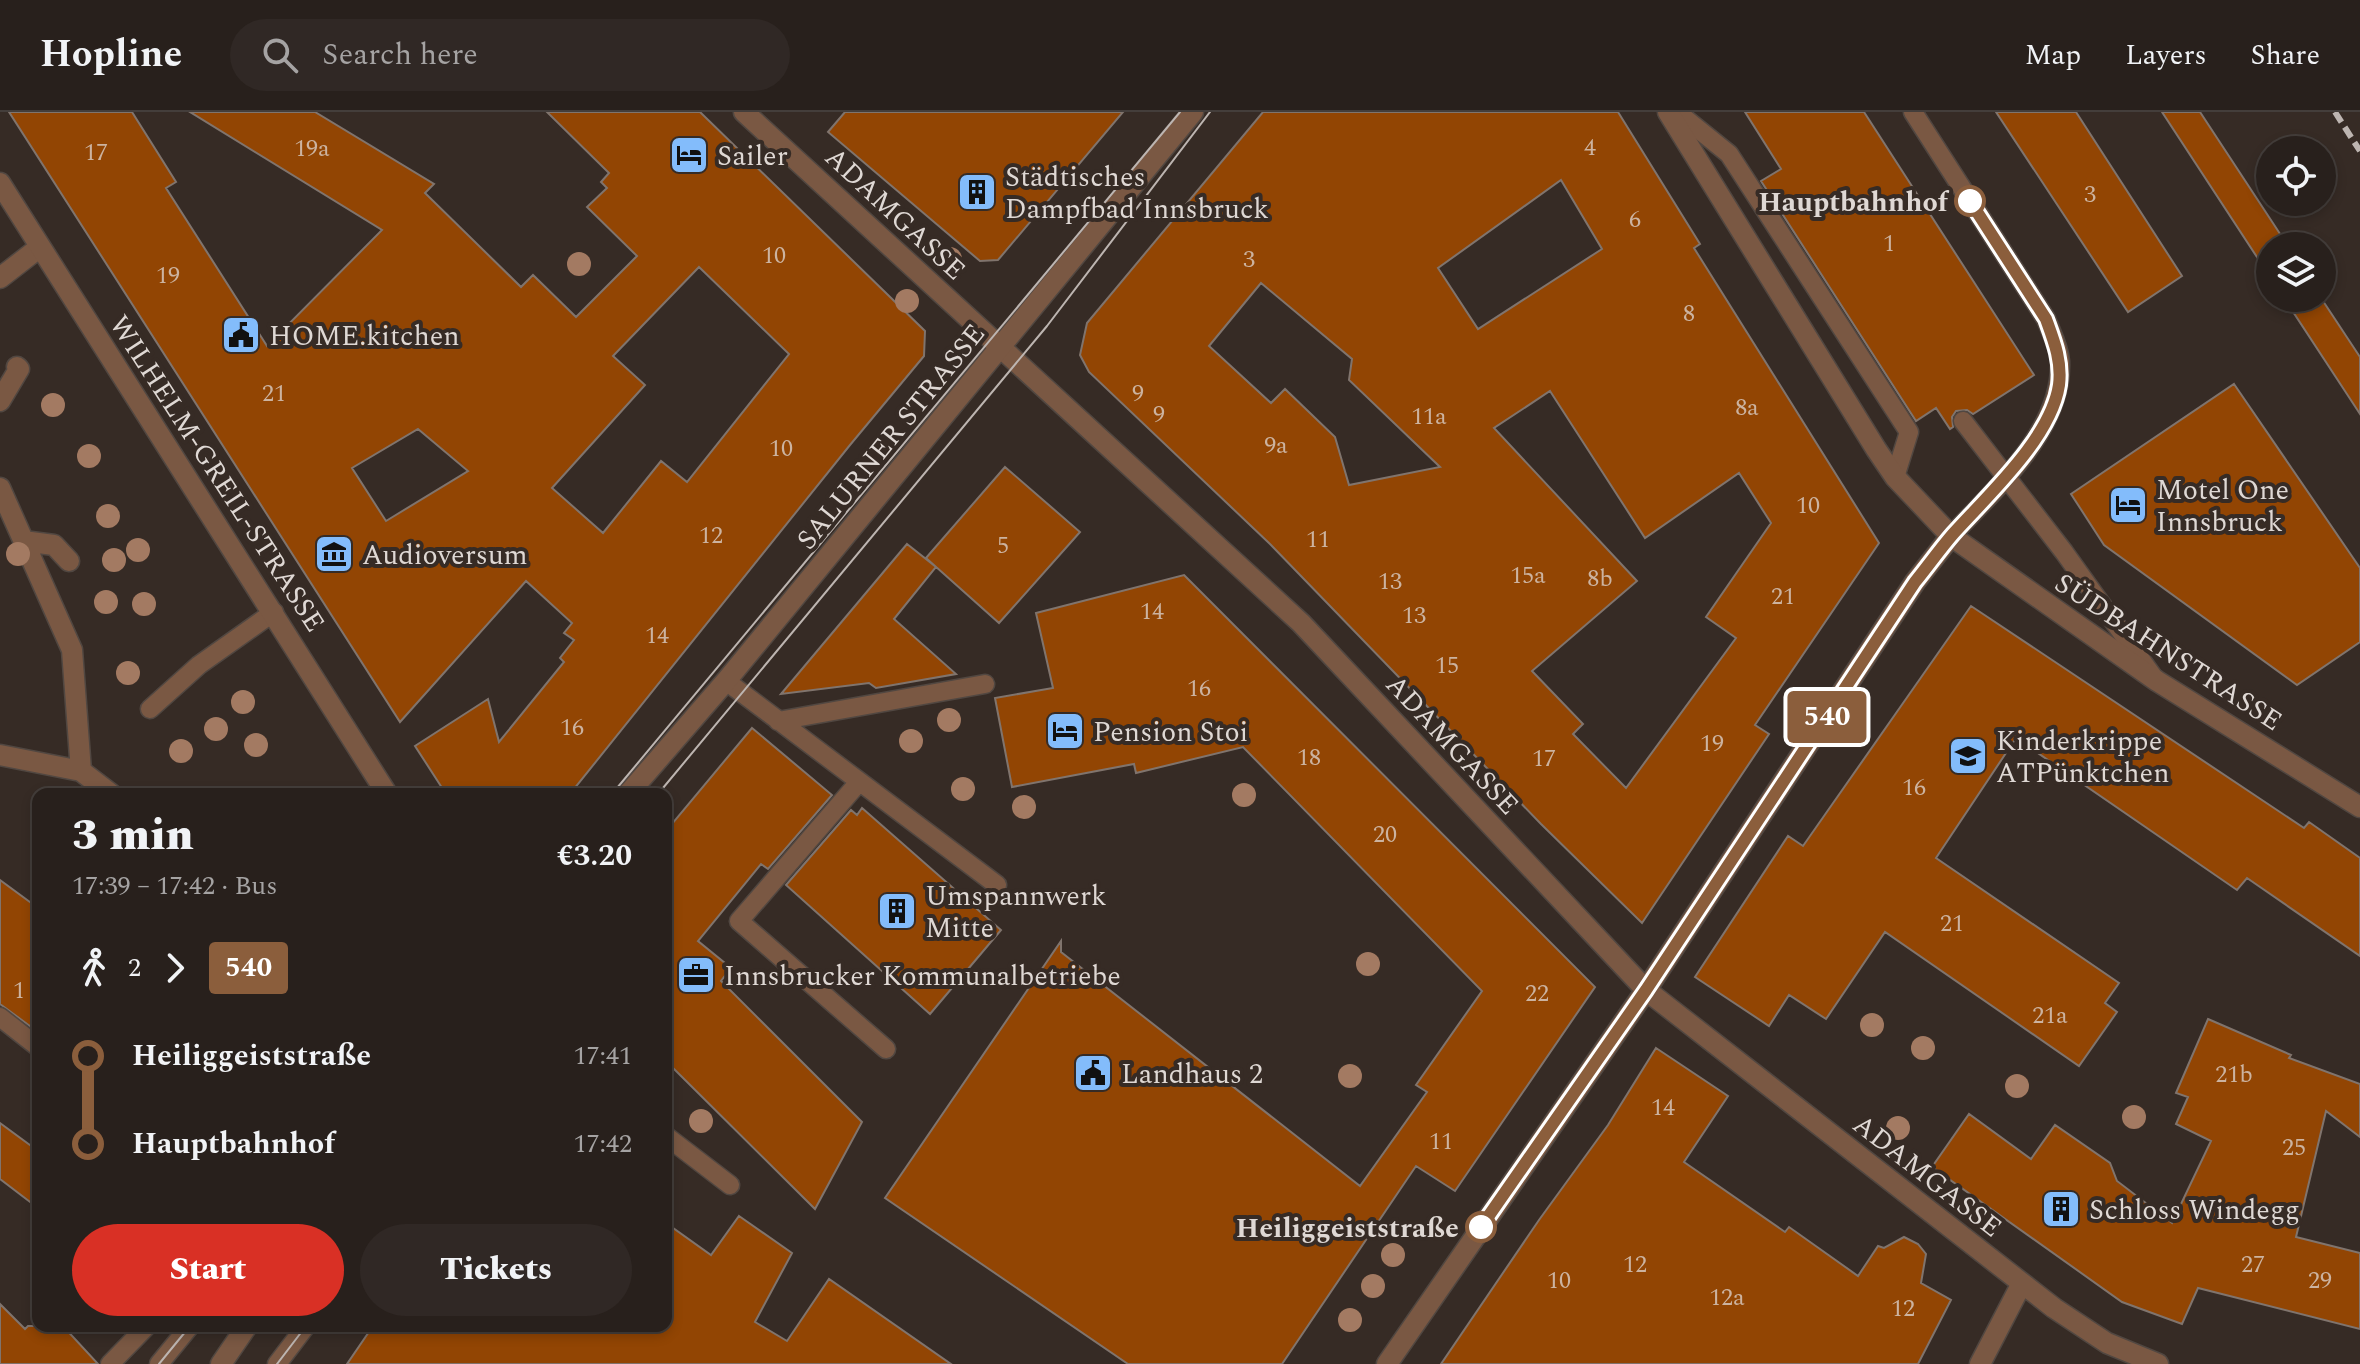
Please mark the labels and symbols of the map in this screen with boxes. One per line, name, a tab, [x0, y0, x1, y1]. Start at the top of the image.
house number: 4	[1584, 130, 1596, 166]
house number: 19a	[294, 131, 330, 167]
hotel icon: Sailer	[668, 134, 710, 176]
house number: 17	[84, 135, 108, 171]
place label: Sailer	[717, 135, 788, 178]
street label: ADAMGASSE	[815, 137, 975, 291]
place label: Städtisches Dampfbad Innsbruck	[1005, 156, 1269, 231]
building icon: Städtisches Dampfbad Innsbruck	[956, 171, 998, 213]
house number: 3	[2084, 177, 2096, 213]
place label: Hauptbahnhof	[1758, 181, 1950, 224]
marker: Hauptbahnhof	[1955, 186, 1985, 216]
house number: 6	[1629, 202, 1641, 238]
house number: 1	[1883, 226, 1895, 262]
house number: 10	[762, 238, 786, 274]
house number: 3	[1243, 242, 1255, 278]
house number: 19	[156, 258, 180, 294]
house number: 8	[1683, 296, 1695, 332]
street label: WILHELM-GREIL-STRASSE	[98, 307, 336, 641]
public building icon: HOME.kitchen	[220, 314, 262, 356]
street label: SALURNER STRASSE	[786, 314, 996, 560]
place label: HOME.kitchen	[269, 315, 460, 358]
house number: 21	[262, 376, 286, 412]
house number: 9	[1132, 376, 1144, 412]
house number: 8a	[1735, 390, 1759, 426]
house number: 9	[1153, 397, 1165, 433]
house number: 11a	[1411, 399, 1447, 435]
house number: 9a	[1264, 428, 1288, 464]
house number: 10	[769, 431, 793, 467]
place label: Motel One Innsbruck	[2156, 469, 2289, 544]
hotel icon: Motel One Innsbruck	[2107, 484, 2149, 526]
house number: 10	[1796, 488, 1820, 524]
house number: 12	[699, 518, 723, 554]
house number: 11	[1306, 522, 1330, 558]
house number: 5	[997, 528, 1009, 564]
museum icon: Audioversum	[313, 533, 355, 575]
place label: Audioversum	[362, 534, 528, 577]
house number: 15a	[1510, 558, 1546, 594]
house number: 8b	[1587, 561, 1613, 597]
street label: SÜDBAHNSTRASSE	[2046, 562, 2291, 742]
house number: 13	[1378, 564, 1402, 600]
house number: 21	[1771, 579, 1795, 615]
house number: 14	[1140, 594, 1164, 630]
house number: 13	[1402, 598, 1426, 634]
house number: 14	[645, 618, 669, 654]
house number: 15	[1435, 648, 1459, 684]
street label: ADAMGASSE	[1375, 665, 1529, 825]
house number: 16	[1187, 671, 1211, 707]
line badge: 540	[1781, 691, 1873, 743]
house number: 16	[560, 710, 584, 746]
hotel icon: Pension Stoi	[1044, 710, 1086, 752]
place label: Pension Stoi	[1093, 711, 1248, 754]
place label: Kinderkrippe ATPünktchen	[1996, 720, 2169, 795]
house number: 19	[1700, 726, 1724, 762]
school or university icon: Kinderkrippe ATPünktchen	[1947, 735, 1989, 777]
house number: 18	[1297, 740, 1321, 776]
house number: 17	[1532, 741, 1556, 777]
house number: 16	[1902, 770, 1926, 806]
house number: 20	[1373, 817, 1397, 853]
place label: Umspannwerk Mitte	[925, 875, 1107, 950]
building icon: Umspannwerk Mitte	[876, 890, 918, 932]
house number: 21	[1940, 906, 1964, 942]
office icon: Innsbrucker Kommunalbetriebe	[675, 954, 717, 996]
place label: Innsbrucker Kommunalbetriebe	[724, 955, 1121, 998]
house number: 1	[13, 973, 25, 1009]
house number: 22	[1525, 976, 1549, 1012]
house number: 21a	[2032, 998, 2068, 1034]
public building icon: Landhaus 2	[1072, 1052, 1114, 1094]
place label: Landhaus 2	[1121, 1053, 1263, 1096]
house number: 21b	[2215, 1057, 2253, 1093]
house number: 14	[1651, 1090, 1675, 1126]
street label: ADAMGASSE	[1843, 1104, 2011, 1248]
house number: 11	[1429, 1124, 1453, 1160]
house number: 25	[2282, 1130, 2306, 1166]
building icon: Schloss Windegg	[2040, 1188, 2082, 1230]
place label: Schloss Windegg	[2089, 1189, 2300, 1232]
place label: Heiliggeiststraße	[1236, 1207, 1459, 1250]
marker: Heiliggeiststraße	[1466, 1212, 1496, 1242]
house number: 12	[1623, 1247, 1647, 1283]
house number: 27	[2241, 1247, 2265, 1283]
house number: 10	[1547, 1263, 1571, 1299]
house number: 29	[2308, 1263, 2332, 1299]
house number: 12a	[1709, 1280, 1745, 1316]
house number: 12	[1891, 1291, 1915, 1327]

